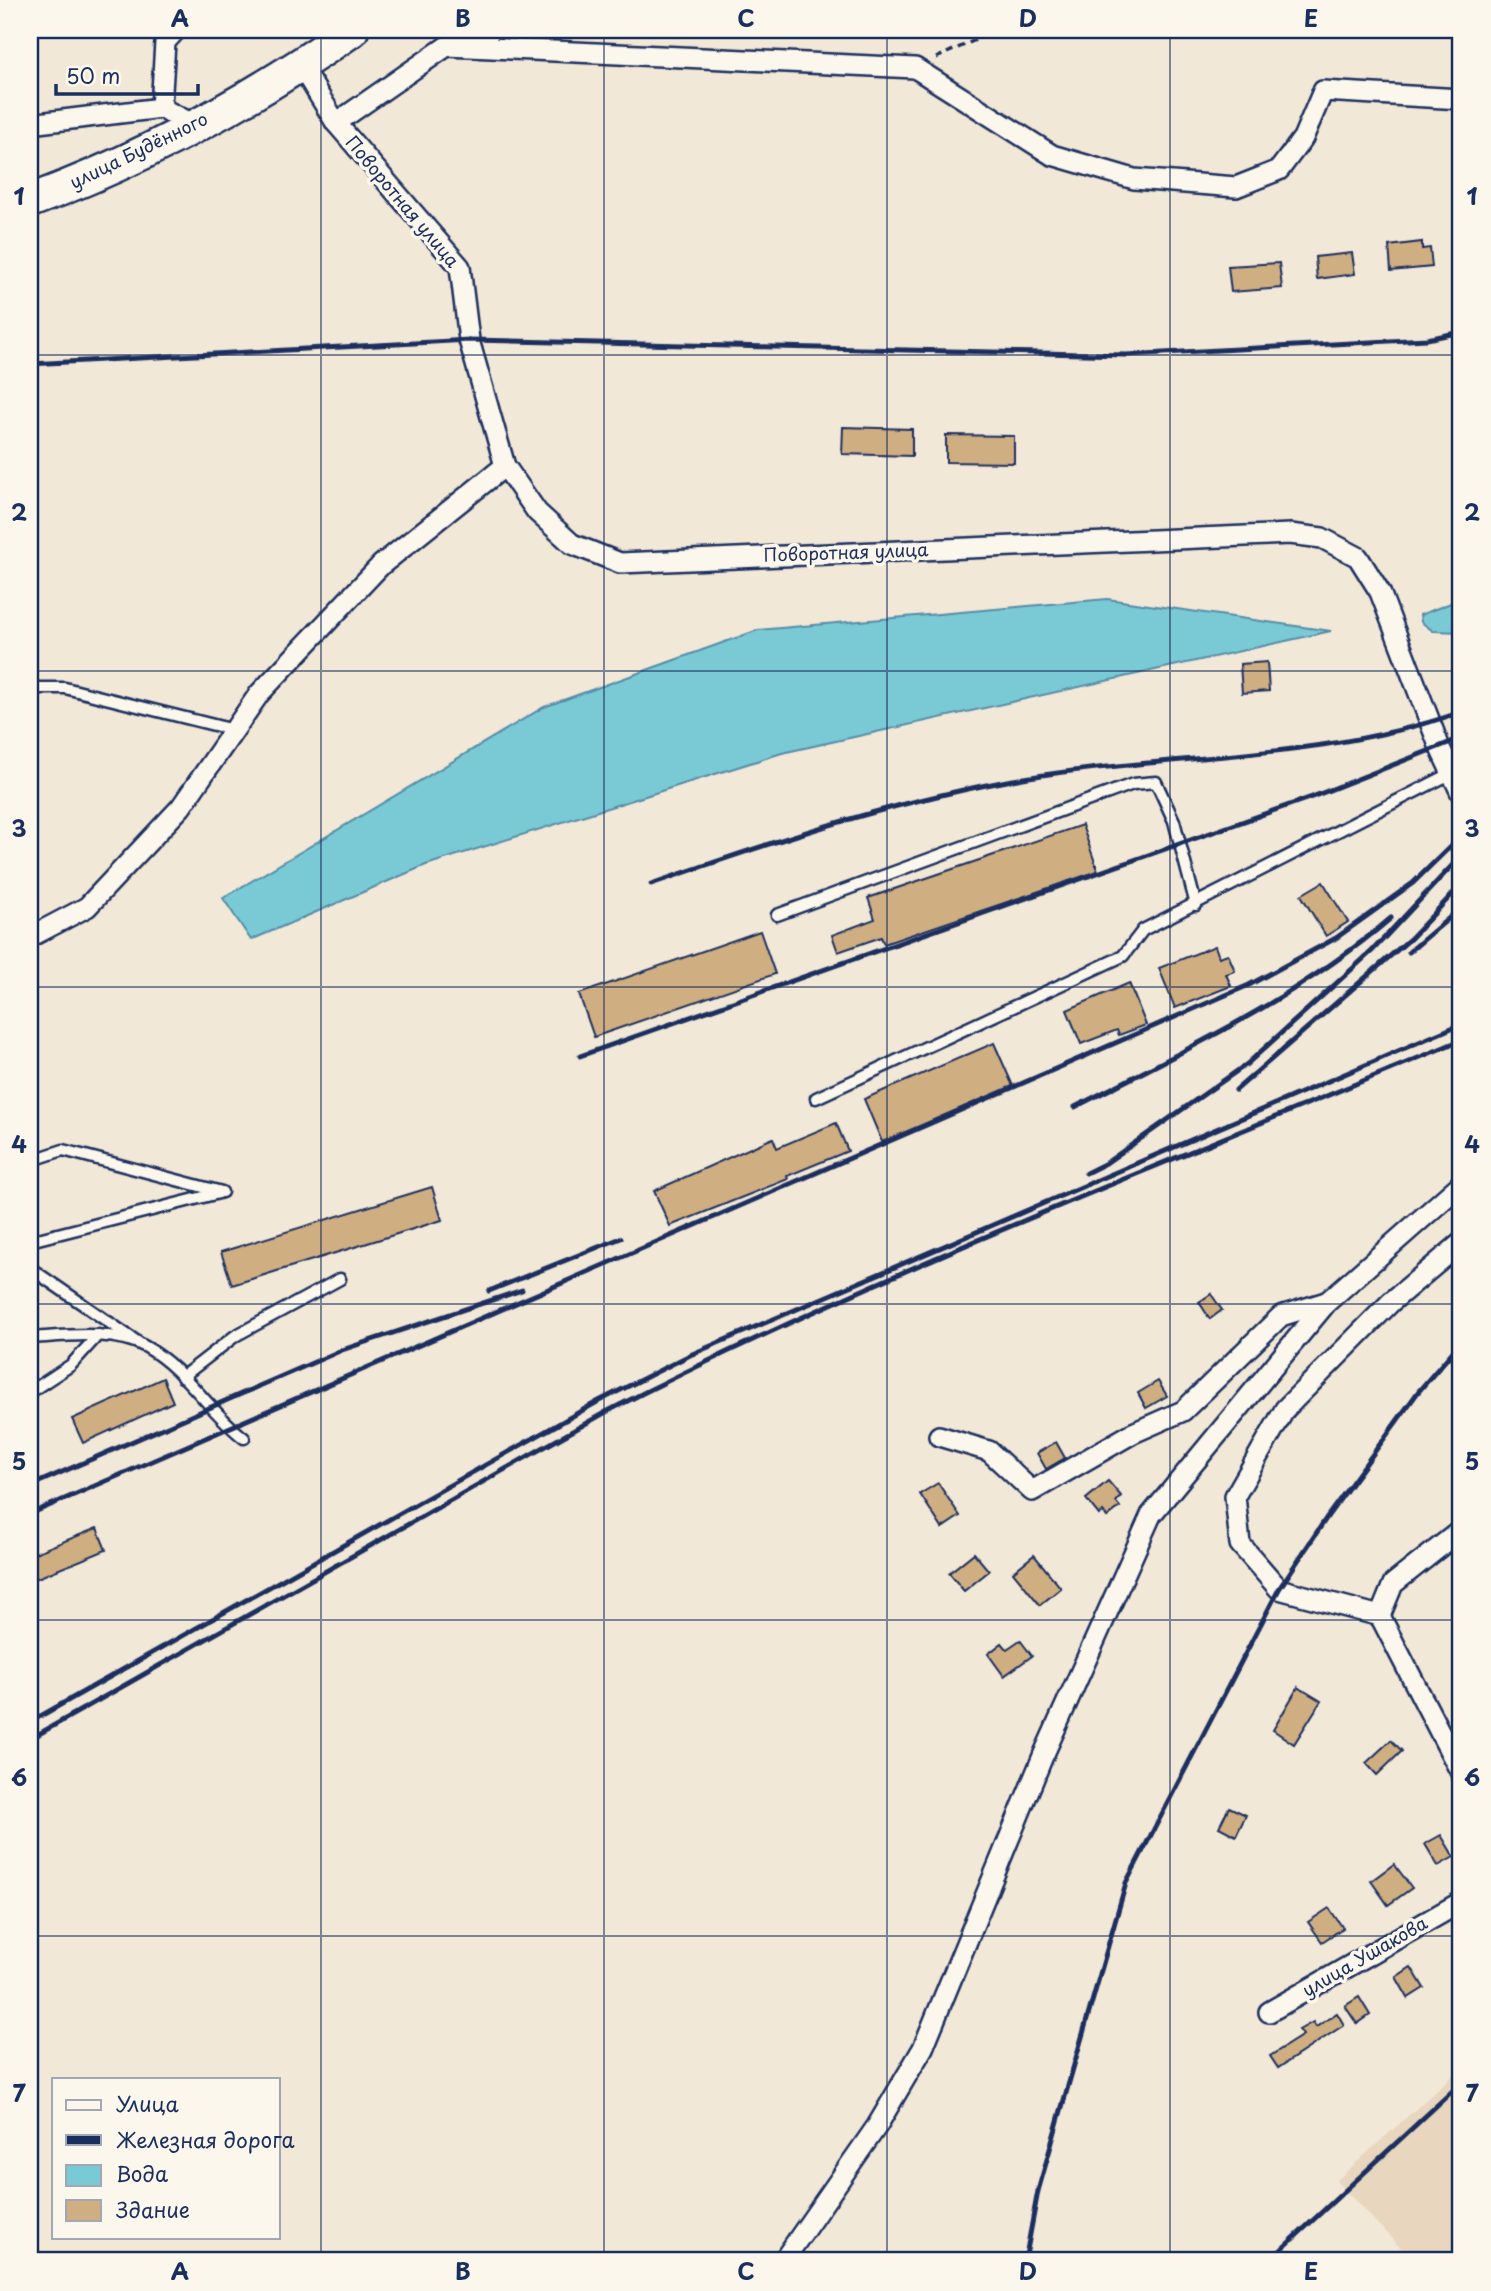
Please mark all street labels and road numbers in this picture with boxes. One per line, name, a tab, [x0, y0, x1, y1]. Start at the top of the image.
street label: улица Будённого	[65, 104, 212, 195]
street label: Поворотная улица	[340, 129, 467, 273]
street label: Поворотная улица	[763, 535, 929, 568]
street label: улица Ушакова	[1297, 1908, 1433, 2003]

